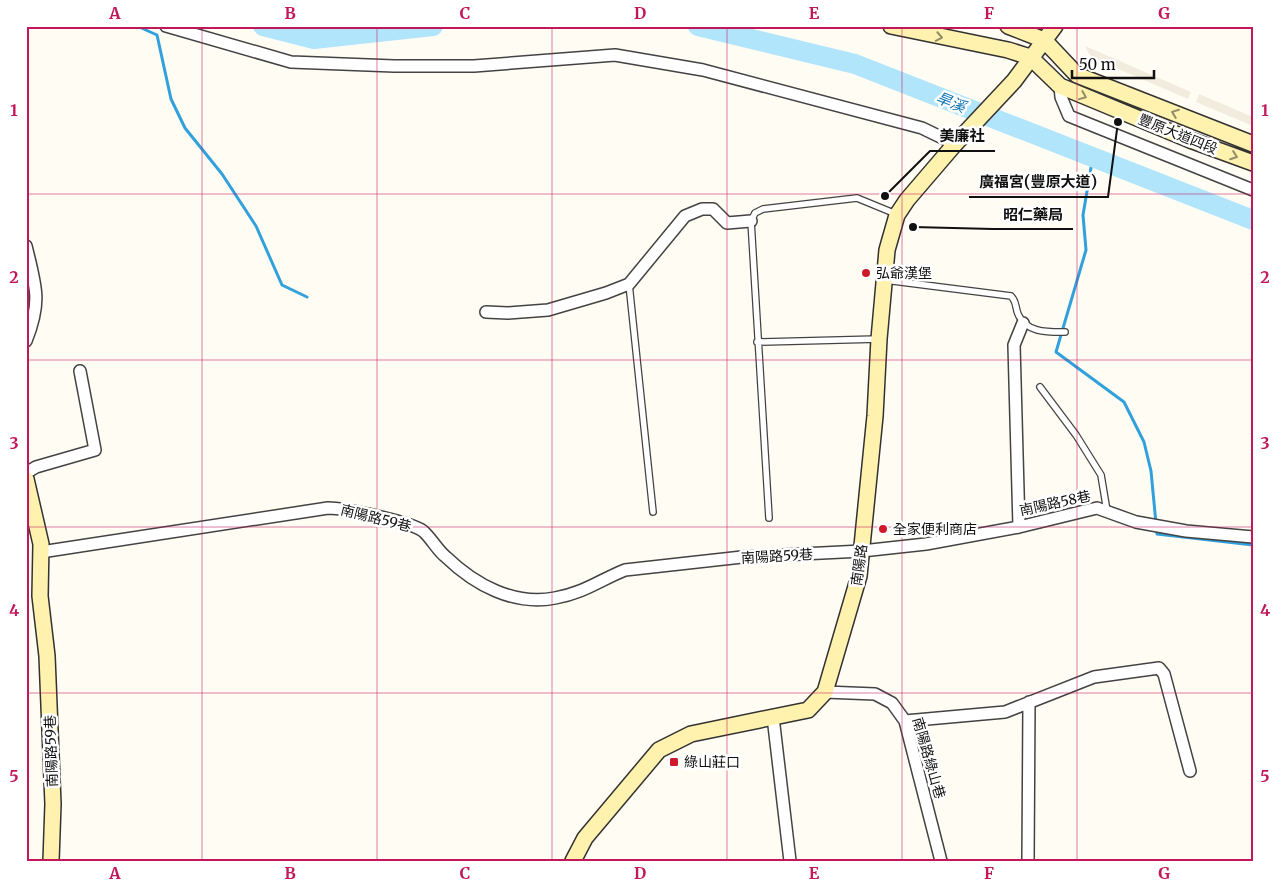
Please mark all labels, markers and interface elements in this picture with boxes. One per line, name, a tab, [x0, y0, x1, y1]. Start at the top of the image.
text: A	[108, 3, 121, 23]
text: B	[284, 3, 296, 23]
text: C	[460, 3, 470, 23]
text: D	[634, 3, 646, 23]
text: E	[809, 3, 820, 23]
text: F	[984, 3, 994, 23]
text: G	[1158, 3, 1170, 23]
one-way arrow	[934, 31, 943, 41]
scale bar	[1072, 48, 1154, 80]
text: 50 m	[1079, 55, 1116, 74]
water label: 旱溪	[934, 88, 970, 117]
one-way arrow	[1078, 89, 1087, 100]
text: 1	[10, 100, 18, 120]
text: 1	[1261, 100, 1269, 120]
one-way arrow	[1171, 109, 1180, 120]
street label: 豐原大道四段	[1136, 110, 1220, 158]
callout: 美廉社	[930, 121, 995, 151]
text: 美廉社	[939, 126, 985, 145]
one-way arrow	[1229, 150, 1237, 160]
callout: 廣福宮(豐原大道)	[969, 167, 1108, 197]
text: 廣福宮(豐原大道)	[979, 172, 1097, 191]
callout: 昭仁藥局	[993, 199, 1073, 229]
text: 昭仁藥局	[1003, 205, 1063, 224]
place label: 弘爺漢堡	[876, 264, 932, 282]
text: 2	[9, 267, 19, 287]
marker: 弘爺漢堡	[860, 267, 872, 279]
text: 2	[1260, 267, 1270, 287]
text: 3	[9, 433, 19, 453]
text: 3	[1260, 433, 1270, 453]
street label: 南陽路58巷	[1018, 487, 1092, 519]
street label: 南陽路59巷	[339, 501, 413, 535]
place label: 全家便利商店	[893, 520, 977, 538]
marker: 全家便利商店	[877, 523, 889, 535]
street label: 南陽路	[847, 543, 871, 587]
street label: 南陽路59巷	[740, 545, 814, 567]
text: 4	[9, 600, 19, 620]
text: 4	[1260, 600, 1270, 620]
street label: 南陽路59巷	[41, 715, 61, 787]
street label: 南陽路綠山巷	[909, 715, 949, 801]
place label: 綠山莊口	[684, 753, 740, 771]
marker: 綠山莊口	[668, 756, 680, 768]
text: 5	[9, 766, 19, 786]
text: 5	[1260, 766, 1270, 786]
text: A	[108, 863, 121, 883]
text: B	[284, 863, 296, 883]
text: C	[460, 863, 470, 883]
text: D	[634, 863, 646, 883]
text: E	[809, 863, 820, 883]
text: F	[984, 863, 994, 883]
text: G	[1158, 863, 1170, 883]

